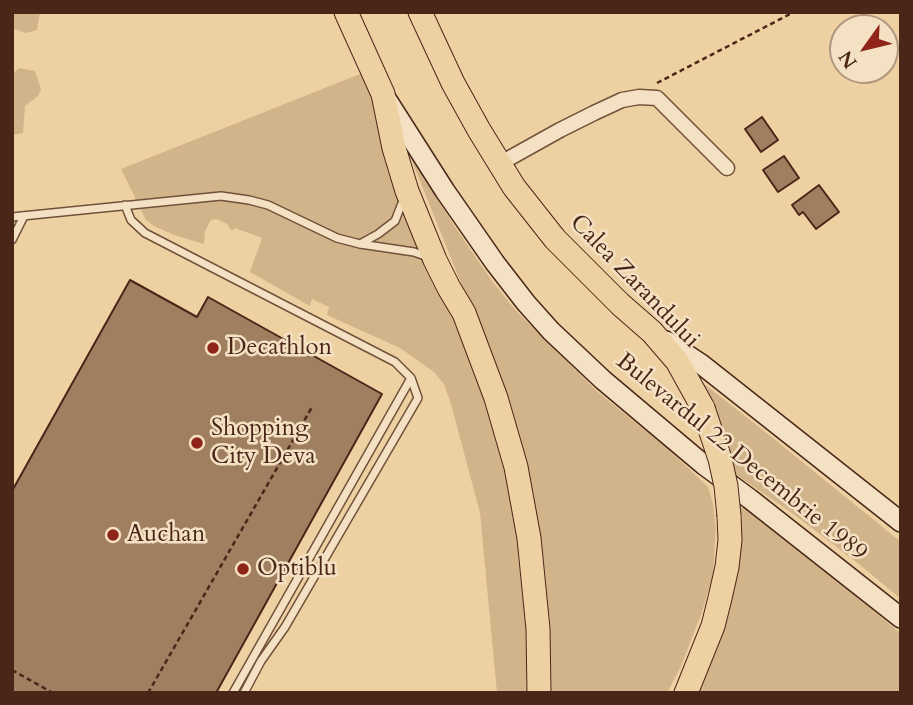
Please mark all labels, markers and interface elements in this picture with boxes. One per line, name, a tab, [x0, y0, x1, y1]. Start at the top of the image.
north arrow	[829, 14, 899, 84]
text: N	[833, 46, 864, 74]
street label: Calea Zarandului	[563, 209, 705, 355]
place label: Decathlon	[227, 334, 332, 362]
marker: Decathlon	[205, 340, 221, 356]
street label: Bulevardul 22 Decembrie 1989	[610, 348, 872, 568]
place label: Shopping City Deva	[211, 415, 316, 471]
marker: Shopping City Deva	[189, 435, 205, 451]
place label: Auchan	[127, 521, 205, 549]
marker: Auchan	[105, 527, 121, 543]
place label: Optiblu	[257, 555, 337, 583]
marker: Optiblu	[235, 561, 251, 577]

